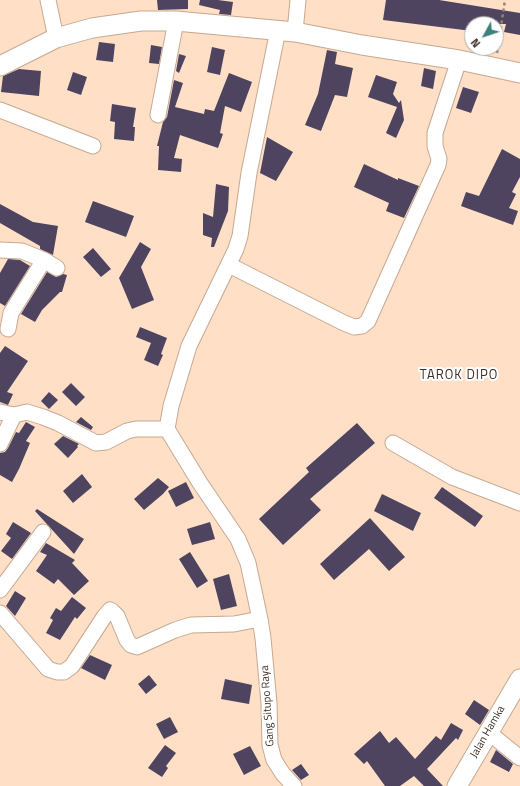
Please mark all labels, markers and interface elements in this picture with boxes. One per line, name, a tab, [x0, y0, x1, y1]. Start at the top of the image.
north arrow	[464, 16, 504, 56]
text: N	[467, 35, 484, 51]
district label: TAROK DIPO	[420, 368, 498, 384]
street label: Gang Situpo Raya	[259, 665, 277, 747]
street label: Jalan Hamka	[468, 704, 508, 760]

